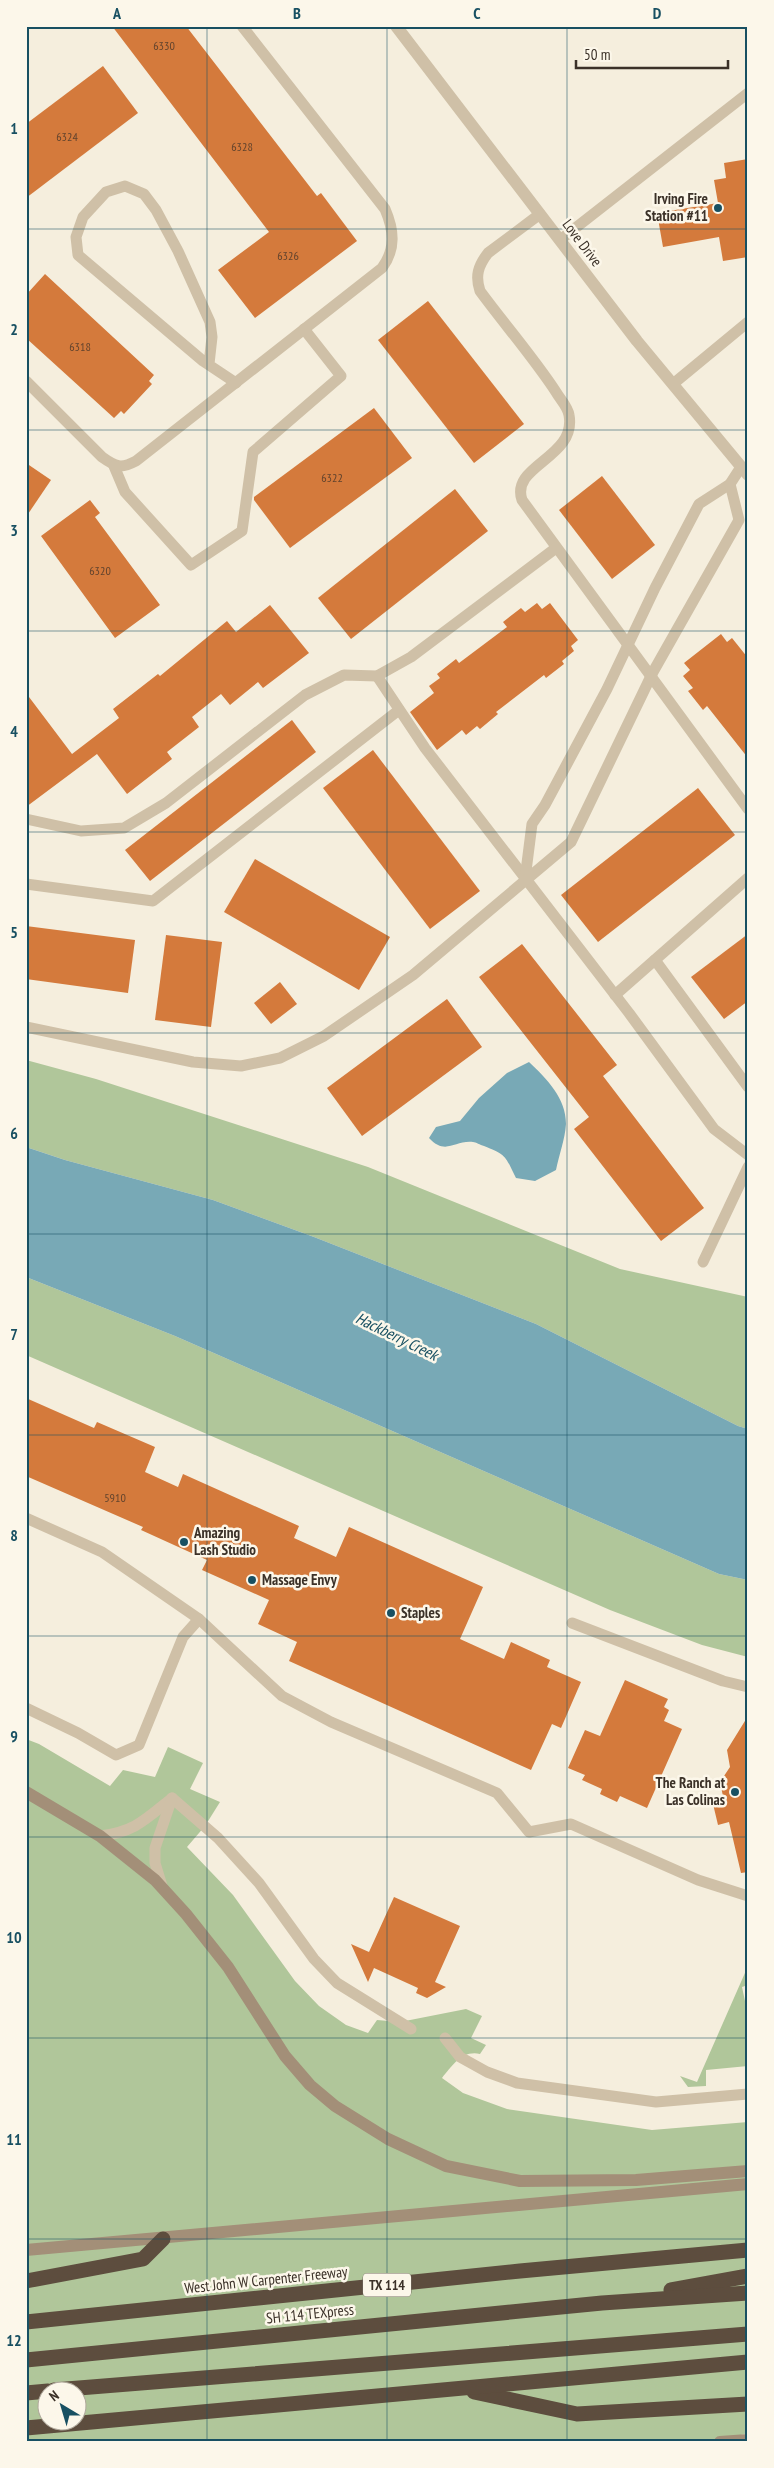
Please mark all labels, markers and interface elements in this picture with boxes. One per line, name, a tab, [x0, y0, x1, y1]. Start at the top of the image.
text: A	[112, 3, 122, 23]
text: B	[293, 3, 301, 23]
text: C	[473, 3, 481, 23]
text: D	[653, 3, 662, 23]
house number: 6330	[153, 38, 175, 53]
scale bar	[576, 38, 729, 70]
text: 50 m	[584, 45, 610, 64]
text: 1	[10, 118, 18, 138]
house number: 6324	[56, 129, 78, 144]
house number: 6328	[231, 139, 253, 154]
place label: Irving Fire Station #11	[645, 189, 708, 225]
marker: Irving Fire Station #11	[712, 202, 724, 214]
street label: Love Drive	[558, 215, 606, 270]
house number: 6326	[277, 248, 299, 263]
text: 2	[10, 319, 18, 339]
house number: 6318	[69, 339, 91, 354]
house number: 6322	[321, 470, 343, 485]
text: 3	[10, 520, 18, 540]
house number: 6320	[89, 563, 111, 578]
text: 4	[10, 721, 18, 741]
text: 5	[10, 922, 18, 942]
text: 6	[10, 1123, 18, 1143]
water label: Hackberry Creek	[353, 1308, 443, 1365]
text: 7	[10, 1324, 18, 1344]
house number: 5910	[104, 1490, 126, 1505]
place label: Amazing Lash Studio	[193, 1523, 256, 1559]
text: 8	[10, 1525, 18, 1545]
marker: Amazing Lash Studio	[178, 1536, 190, 1548]
place label: Massage Envy	[262, 1570, 338, 1589]
marker: Massage Envy	[246, 1574, 258, 1586]
place label: Staples	[401, 1603, 440, 1622]
marker: Staples	[385, 1607, 397, 1619]
text: 9	[10, 1726, 18, 1746]
place label: The Ranch at Las Colinas	[656, 1773, 726, 1809]
marker: The Ranch at Las Colinas	[729, 1786, 741, 1798]
text: 10	[6, 1927, 22, 1947]
text: 11	[6, 2129, 22, 2149]
street label: West John W Carpenter Freeway	[183, 2261, 349, 2298]
road number: TX 114	[363, 2274, 411, 2296]
street label: SH 114 TEXpress	[265, 2299, 355, 2328]
text: 12	[6, 2330, 22, 2350]
north arrow	[38, 2380, 88, 2430]
text: N	[45, 2386, 63, 2405]

